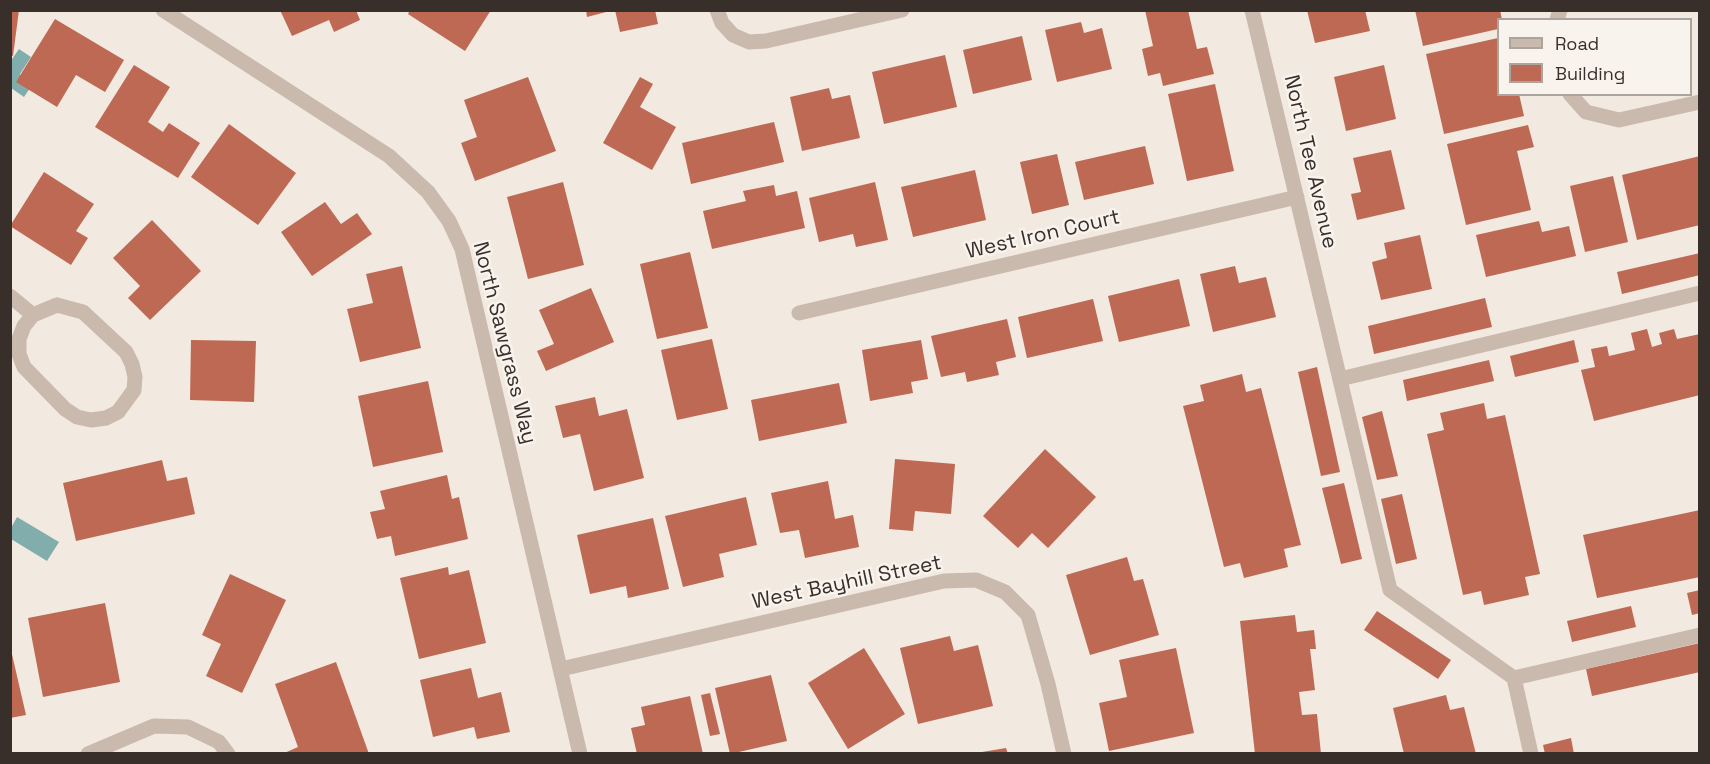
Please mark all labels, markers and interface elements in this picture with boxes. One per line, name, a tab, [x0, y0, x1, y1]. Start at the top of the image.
legend	[1497, 18, 1692, 96]
text: Road	[1555, 32, 1599, 55]
text: Building	[1555, 62, 1625, 85]
street label: North Tee Avenue	[1278, 73, 1342, 251]
street label: West Iron Court	[964, 205, 1122, 265]
street label: North Sawgrass Way	[467, 239, 541, 447]
street label: West Bayhill Street	[750, 551, 944, 615]

